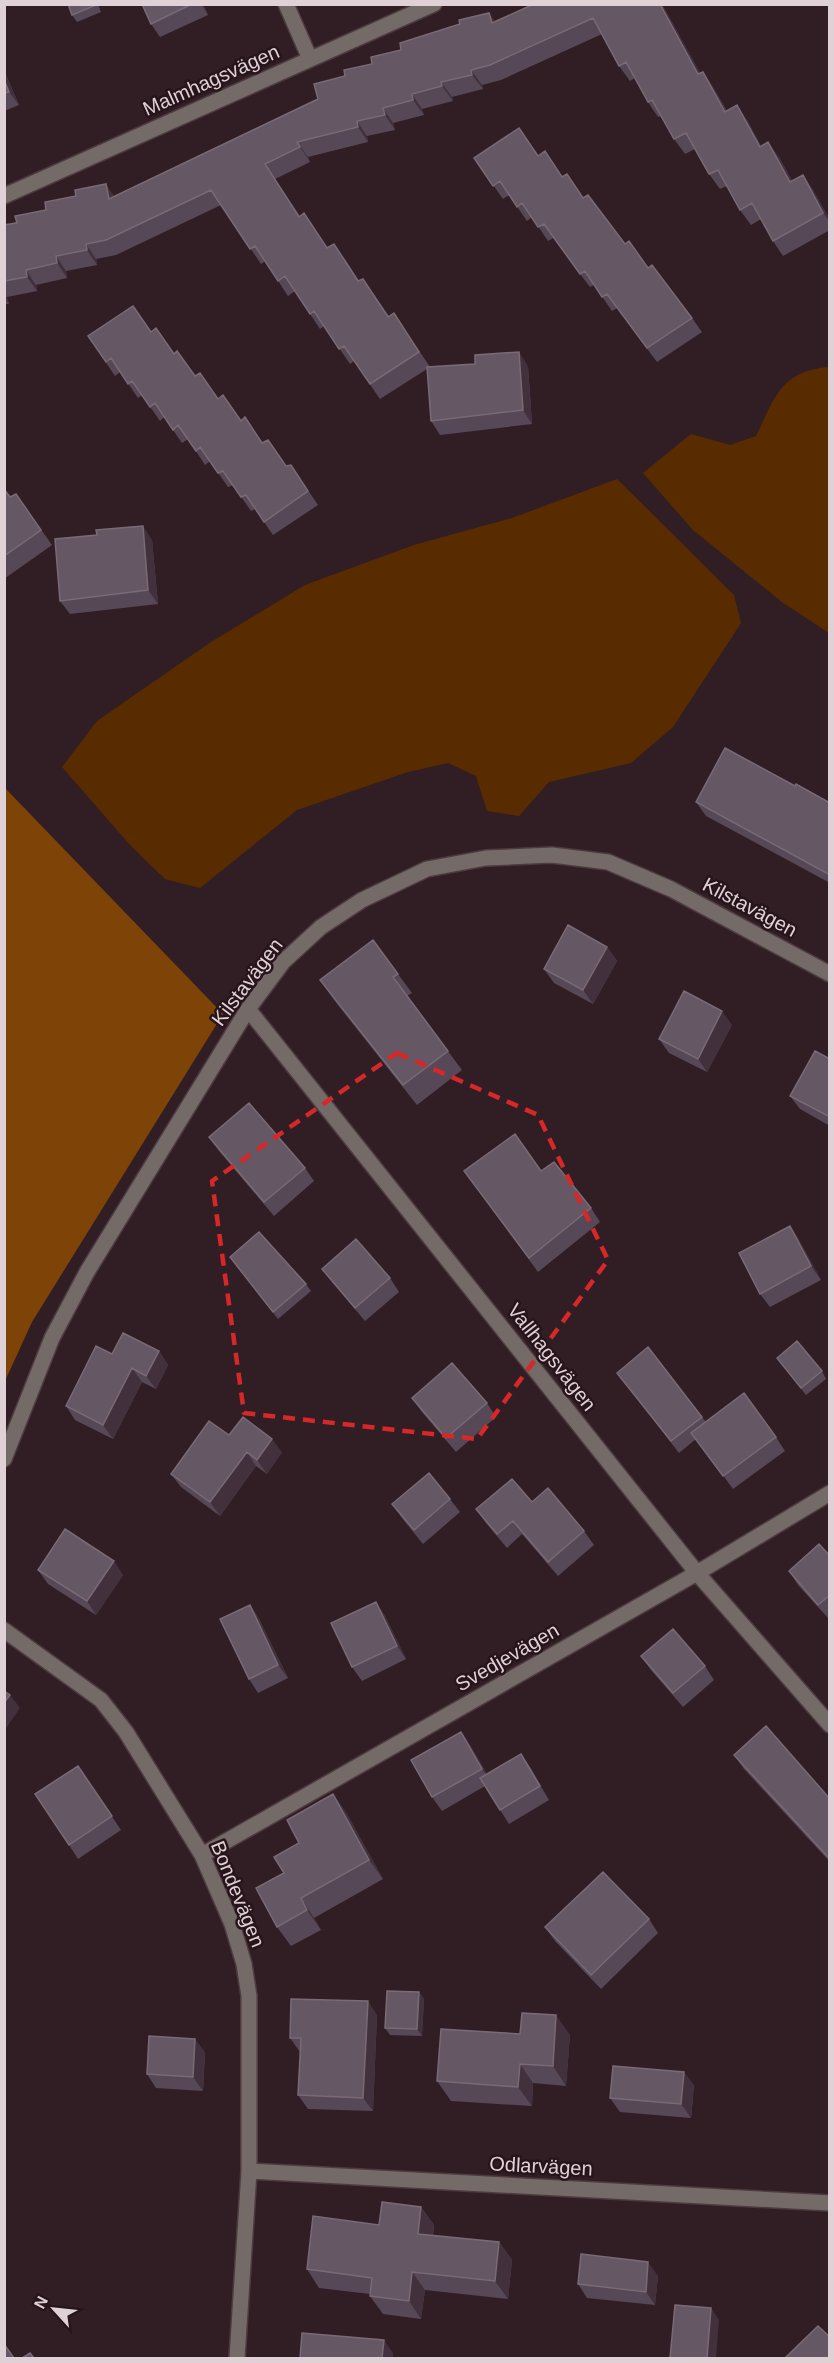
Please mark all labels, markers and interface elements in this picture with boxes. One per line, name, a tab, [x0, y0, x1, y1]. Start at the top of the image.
street label: Malmhagsvägen	[139, 40, 283, 120]
street label: Kilstavägen	[699, 873, 801, 941]
street label: Kilstavägen	[207, 934, 287, 1030]
street label: Vallhagsvägen	[503, 1299, 601, 1415]
street label: Svedjevägen	[451, 1619, 563, 1695]
street label: Bondevägen	[207, 1838, 269, 1950]
street label: Odlarvägen	[489, 2152, 593, 2180]
north arrow	[24, 2279, 84, 2339]
text: N	[31, 2293, 51, 2311]

